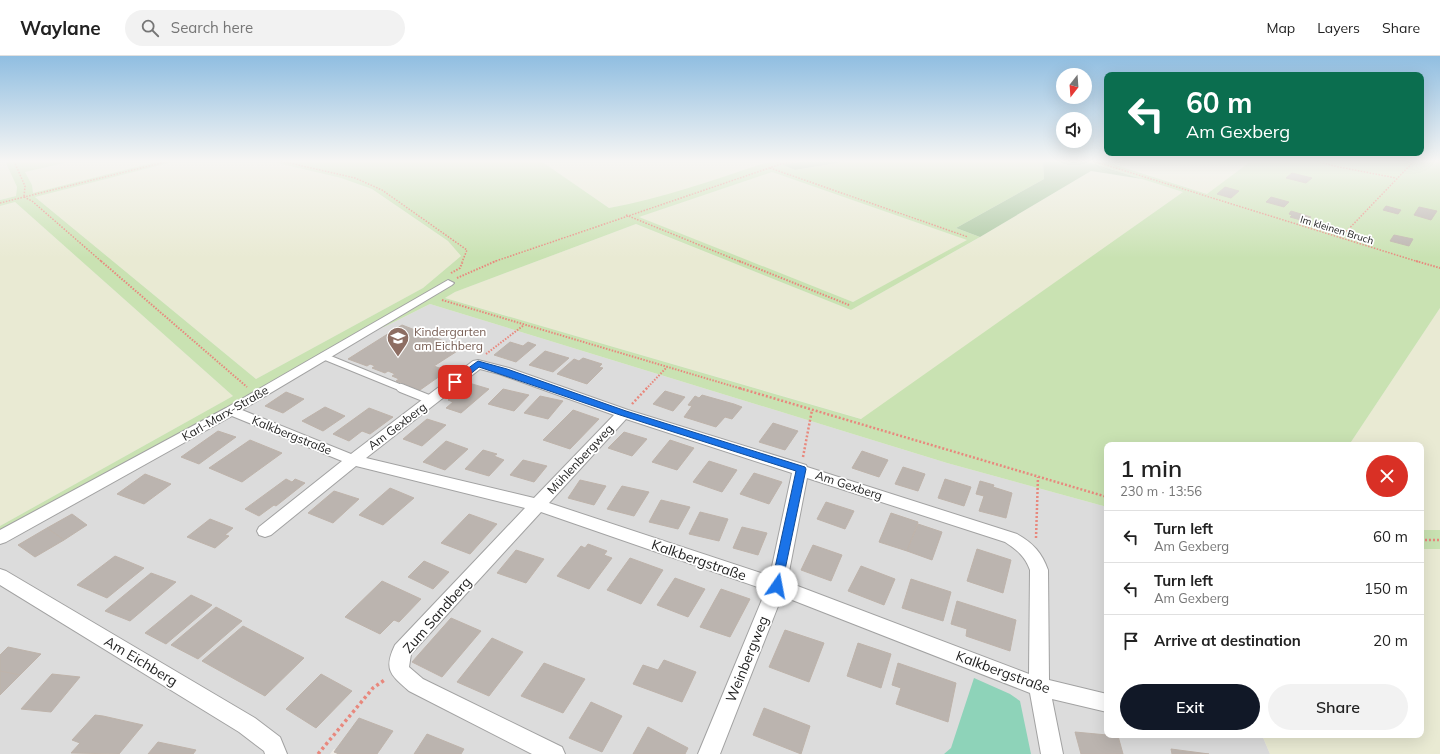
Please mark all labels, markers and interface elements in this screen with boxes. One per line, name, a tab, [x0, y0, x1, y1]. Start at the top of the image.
search box	[125, 10, 405, 46]
text: Waylane	[20, 16, 101, 40]
icon: search	[139, 17, 161, 39]
text: Search here	[171, 18, 253, 37]
text: Map	[1266, 19, 1295, 37]
text: Layers	[1317, 19, 1360, 37]
text: Share	[1382, 19, 1420, 37]
north arrow	[1056, 68, 1092, 104]
map controls	[1056, 68, 1092, 148]
text: 60 m	[1186, 85, 1252, 120]
icon: left	[1120, 88, 1172, 140]
button: sound	[1056, 112, 1092, 148]
text: Am Gexberg	[1186, 120, 1290, 143]
street label: Im kleinen Bruch	[1299, 213, 1375, 247]
place label: Kindergarten am Eichberg	[414, 324, 486, 353]
school or university icon: Kindergarten am Eichberg	[385, 325, 411, 358]
pin	[438, 365, 472, 399]
icon: arrive	[444, 371, 466, 393]
street label: Karl-Marx-Straße	[179, 382, 271, 444]
street label: Am Gexberg	[365, 399, 429, 453]
street label: Kalkbergstraße	[250, 412, 334, 458]
street label: Mühlenbergweg	[544, 421, 616, 497]
text: 1 min	[1120, 453, 1182, 483]
button: close	[1366, 455, 1408, 497]
street label: Am Gexberg	[814, 467, 884, 503]
text: 230 m · 13:56	[1120, 483, 1202, 499]
text: Turn left	[1154, 519, 1213, 538]
icon: left	[1120, 526, 1142, 548]
text: 60 m	[1373, 527, 1408, 546]
street label: Kalkbergstraße	[649, 535, 749, 585]
text: Am Gexberg	[1154, 538, 1229, 554]
position arrow	[756, 565, 798, 607]
text: Turn left	[1154, 571, 1213, 590]
street label: Zum Sandberg	[399, 573, 475, 657]
icon: left	[1120, 578, 1142, 600]
text: 150 m	[1364, 579, 1408, 598]
text: Am Gexberg	[1154, 590, 1229, 606]
street label: Weinbergweg	[722, 613, 772, 705]
icon: arrive	[1120, 630, 1142, 652]
text: Arrive at destination	[1154, 631, 1301, 650]
text: 20 m	[1373, 631, 1408, 650]
street label: Am Eichberg	[101, 632, 181, 690]
street label: Kalkbergstraße	[953, 647, 1053, 697]
button: Exit	[1120, 684, 1260, 730]
button: Share	[1268, 684, 1408, 730]

